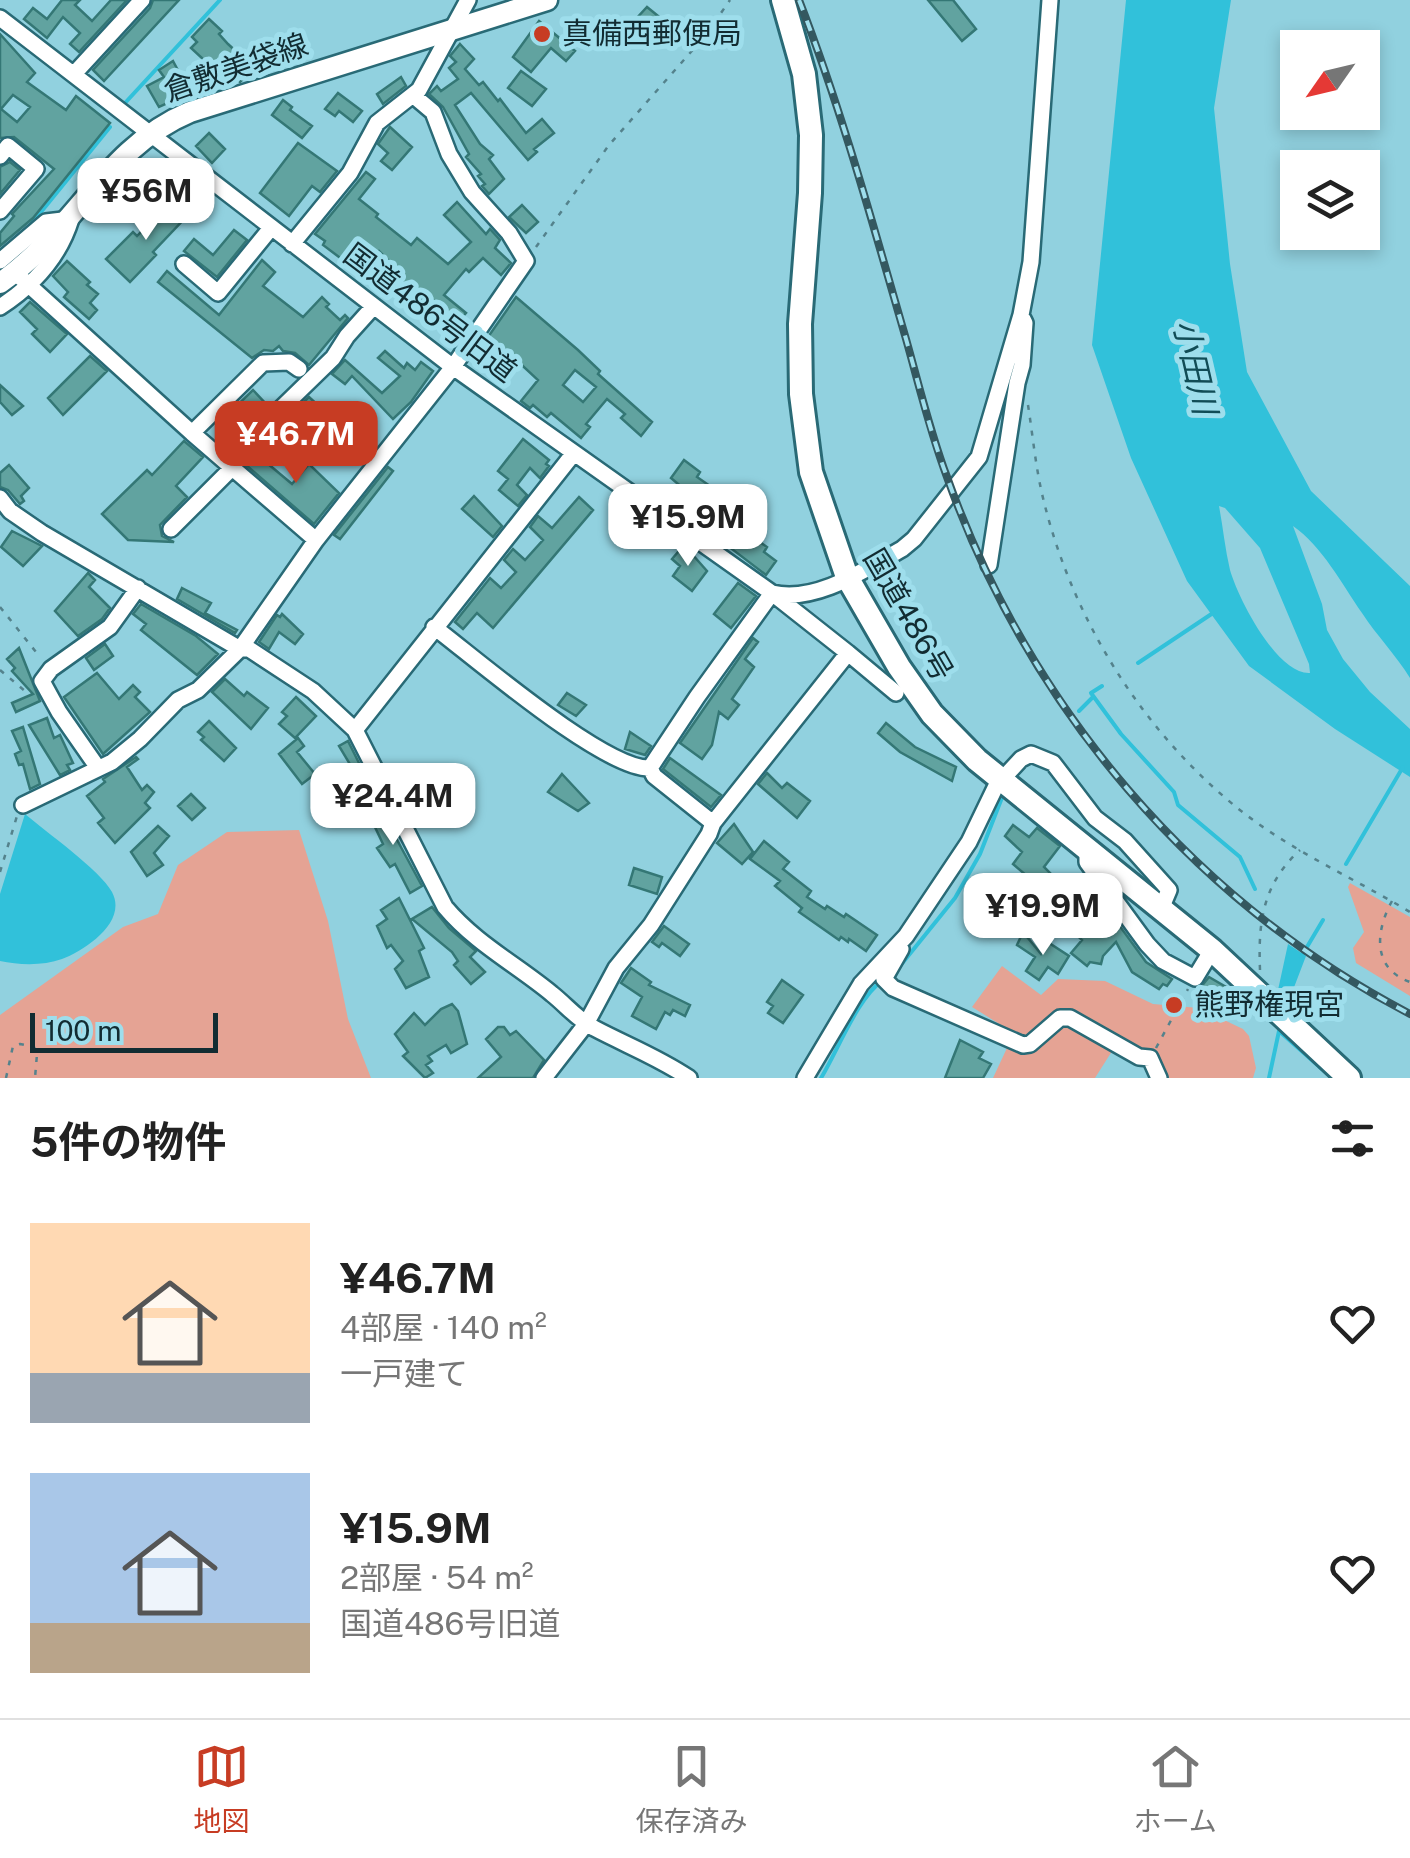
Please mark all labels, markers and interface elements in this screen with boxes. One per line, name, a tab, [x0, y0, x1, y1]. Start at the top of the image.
place label: 真備西郵便局	[562, 15, 742, 51]
marker: 真備西郵便局	[531, 23, 553, 45]
street label: 倉敷美袋線	[159, 26, 312, 108]
north arrow	[1280, 30, 1380, 130]
map controls	[1280, 30, 1380, 250]
button: layers	[1280, 150, 1380, 250]
pin: ¥56M	[87, 158, 205, 243]
text: ¥56M	[99, 172, 193, 209]
street label: 国道486号旧道	[337, 236, 524, 389]
water label: 小田川	[1167, 316, 1225, 421]
pin: ¥46.7M	[215, 401, 377, 486]
text: ¥46.7M	[237, 415, 355, 452]
pin: ¥15.9M	[607, 484, 769, 569]
text: ¥15.9M	[630, 498, 746, 535]
street label: 国道486号	[857, 542, 961, 687]
pin: ¥24.4M	[312, 763, 474, 848]
text: ¥24.4M	[332, 777, 454, 814]
pin: ¥19.9M	[962, 873, 1124, 958]
text: ¥19.9M	[986, 887, 1100, 924]
place label: 熊野権現宮	[1194, 986, 1344, 1022]
marker: 熊野権現宮	[1163, 994, 1185, 1016]
scale bar	[30, 1008, 218, 1052]
text: 100 m	[45, 1014, 122, 1047]
icon: filters	[1325, 1111, 1380, 1166]
text: 5件の物件	[30, 1117, 226, 1166]
text: ¥46.7M	[340, 1253, 496, 1302]
icon: home	[110, 1263, 230, 1383]
icon: heart	[1325, 1296, 1380, 1351]
text: 4部屋 · 140 m²	[340, 1309, 547, 1346]
text: 一戸建て	[340, 1355, 468, 1392]
text: ¥15.9M	[340, 1503, 492, 1552]
icon: home	[110, 1513, 230, 1633]
icon: heart	[1325, 1546, 1380, 1601]
text: 2部屋 · 54 m²	[340, 1559, 534, 1596]
text: 国道486号旧道	[340, 1605, 561, 1642]
tab: 地図	[193, 1739, 249, 1839]
tab: 保存済み	[635, 1739, 747, 1839]
tab: ホーム	[1134, 1739, 1217, 1839]

